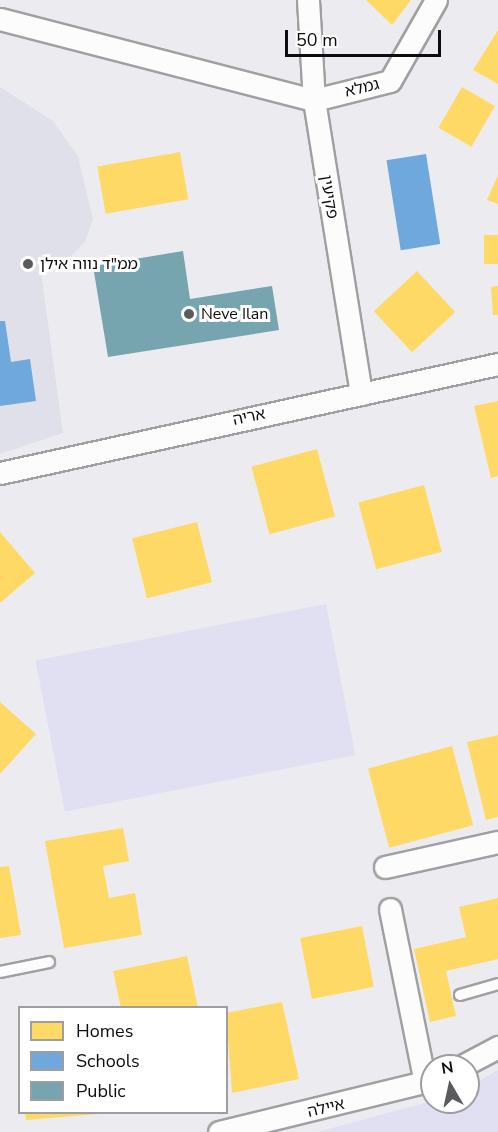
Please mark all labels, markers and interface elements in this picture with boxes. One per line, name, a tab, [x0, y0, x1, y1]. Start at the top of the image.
scale bar	[288, 18, 444, 56]
text: 50 m	[296, 28, 338, 52]
street label: גמלא	[343, 74, 381, 102]
street label: פקיעין	[316, 174, 342, 220]
place label: ממ"ד נווה אילן	[40, 254, 138, 274]
marker: ממ"ד נווה אילן	[21, 257, 35, 271]
place label: Neve Ilan	[201, 304, 268, 324]
marker: Neve Ilan	[182, 307, 196, 321]
street label: אריה	[231, 404, 267, 430]
legend	[18, 1006, 228, 1114]
text: Homes	[76, 1019, 133, 1043]
text: Schools	[76, 1049, 140, 1073]
north arrow	[420, 1054, 480, 1114]
text: N	[440, 1056, 455, 1080]
text: Public	[76, 1079, 126, 1103]
street label: איילה	[306, 1094, 346, 1122]

